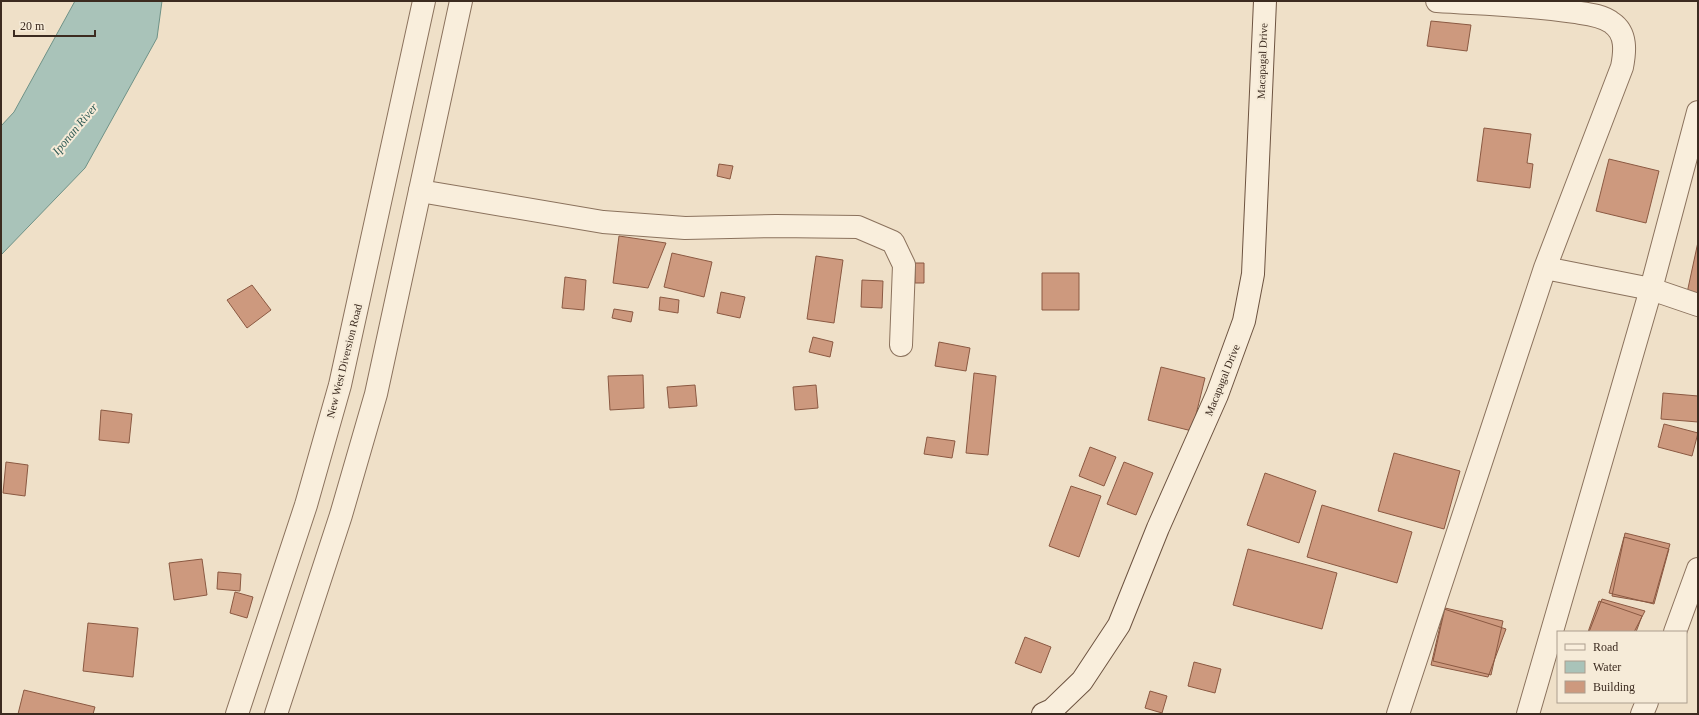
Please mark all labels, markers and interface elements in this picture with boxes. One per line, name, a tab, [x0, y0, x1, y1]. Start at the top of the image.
scale bar	[14, 12, 95, 38]
text: 20 m	[20, 19, 45, 33]
street label: Macapagal Drive	[1255, 23, 1269, 99]
water label: Iponan River	[49, 100, 101, 158]
street label: New West Diversion Road	[324, 302, 364, 419]
street label: Macapagal Drive	[1202, 342, 1242, 418]
legend	[1557, 631, 1687, 703]
text: Road	[1593, 640, 1618, 654]
text: Water	[1593, 660, 1621, 674]
text: Building	[1593, 680, 1635, 694]

